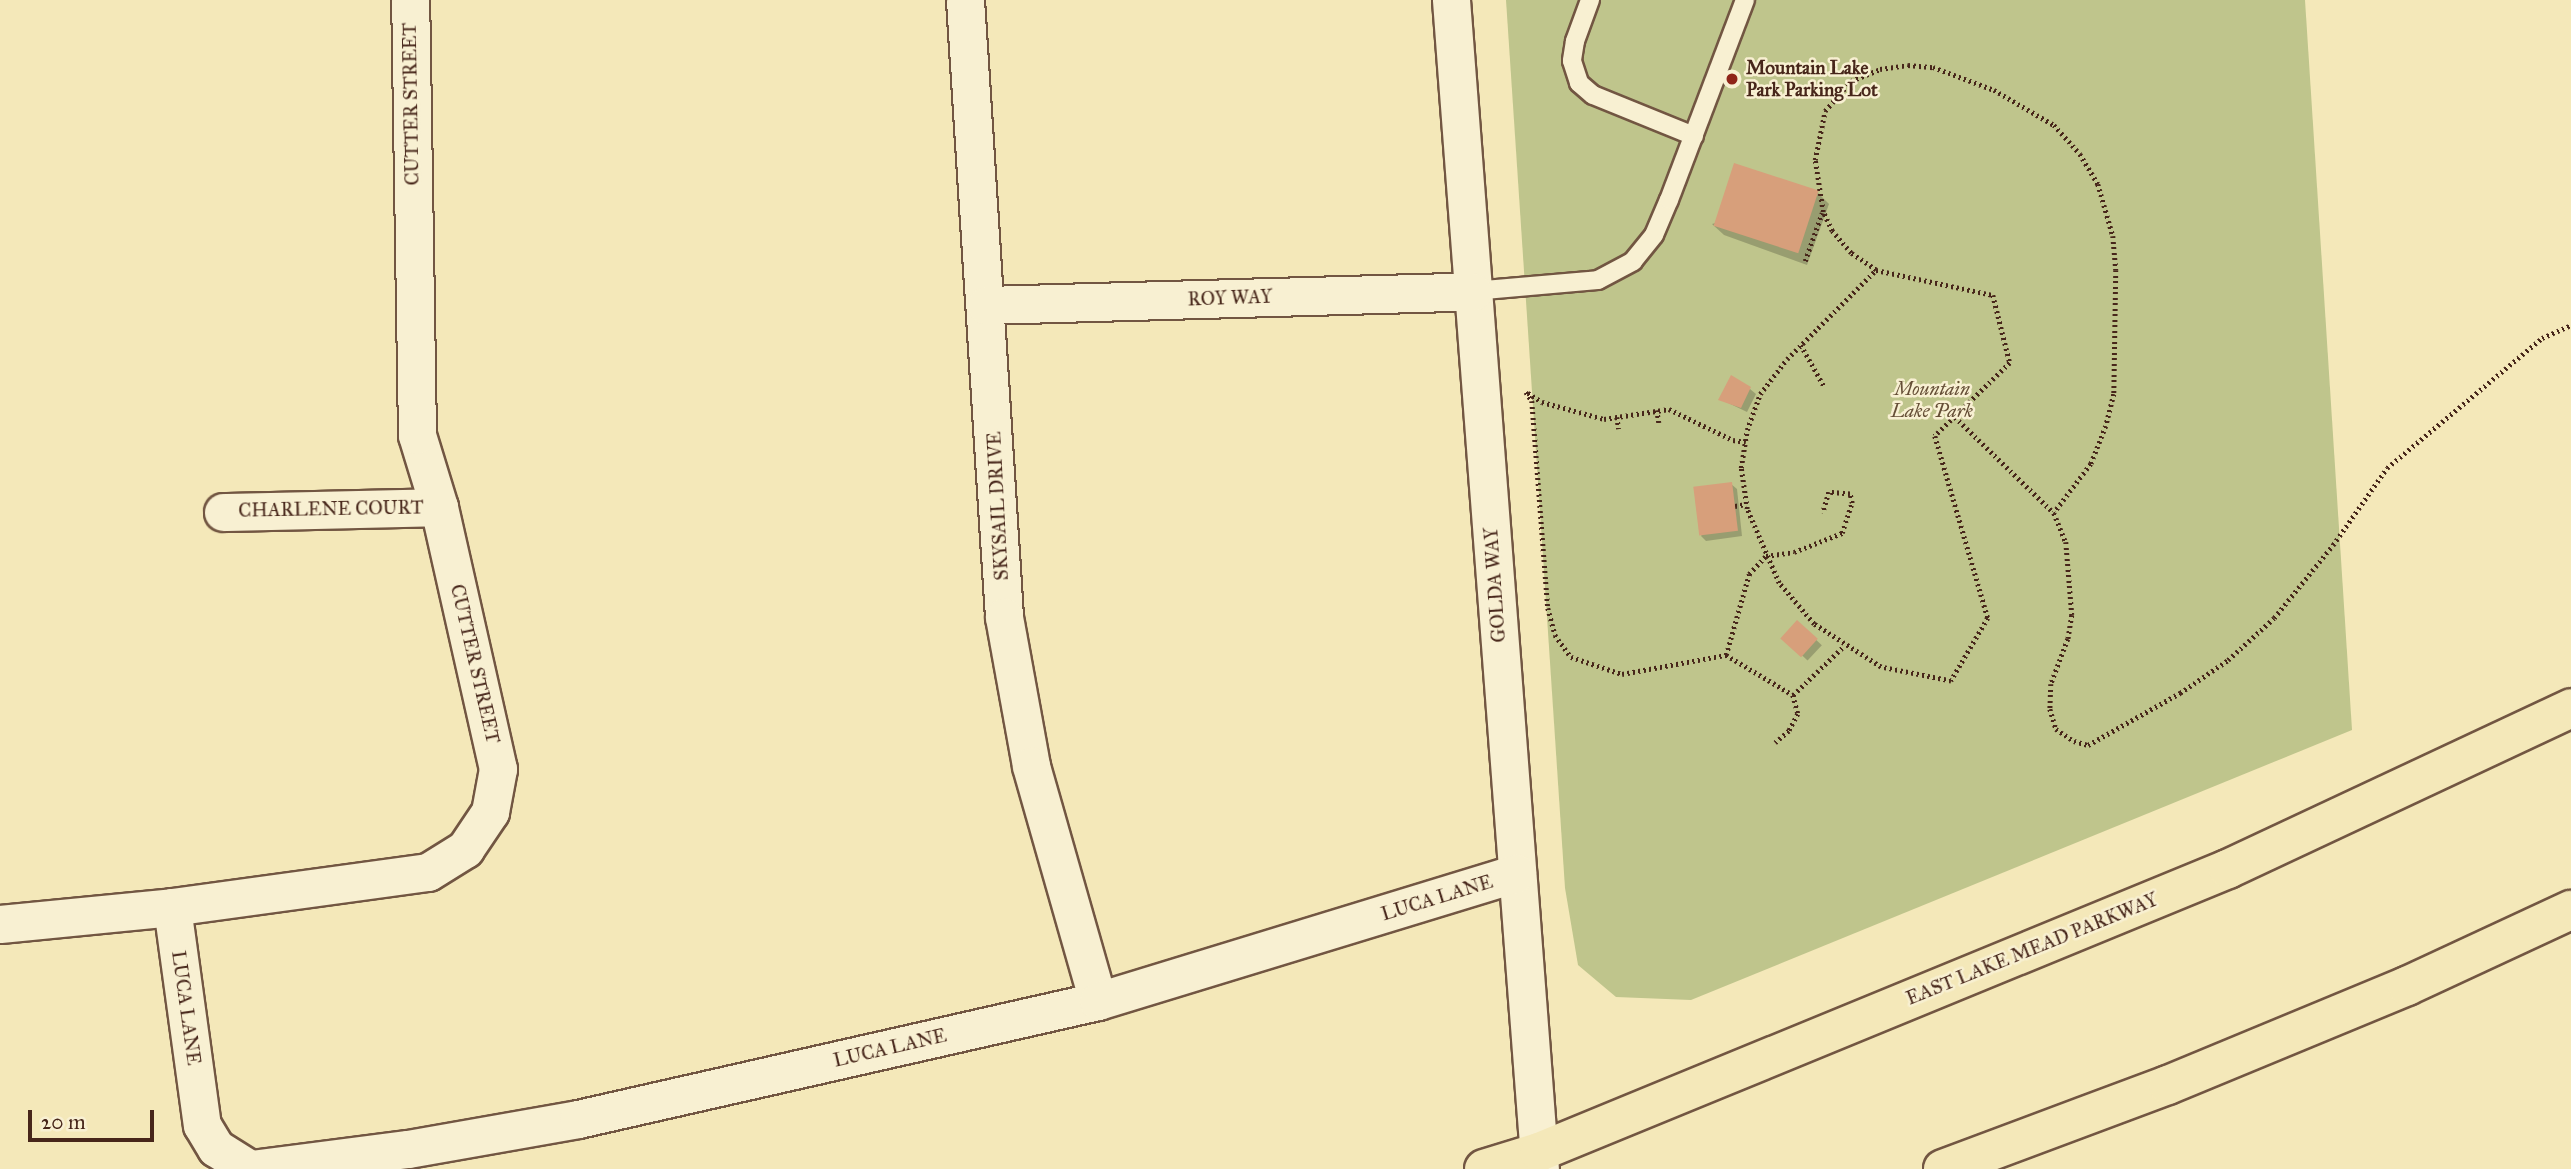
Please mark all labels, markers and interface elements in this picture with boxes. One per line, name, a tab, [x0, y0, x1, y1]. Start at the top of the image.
street label: CUTTER STREET	[398, 22, 424, 186]
place label: Mountain Lake Park Parking Lot	[1746, 57, 1878, 101]
marker: Mountain Lake Park Parking Lot	[1724, 71, 1740, 87]
street label: ROY WAY	[1187, 285, 1273, 311]
park label: Mountain Lake Park	[1891, 378, 1973, 422]
street label: SKYSAIL DRIVE	[983, 431, 1013, 581]
street label: CHARLENE COURT	[238, 496, 424, 522]
street label: GOLDA WAY	[1480, 527, 1510, 643]
street label: CUTTER STREET	[446, 582, 504, 746]
street label: LUCA LANE	[1378, 870, 1496, 926]
street label: EAST LAKE MEAD PARKWAY	[1903, 888, 2161, 1010]
street label: LUCA LANE	[167, 949, 205, 1067]
street label: LUCA LANE	[831, 1024, 949, 1072]
scale bar	[32, 1096, 158, 1140]
text: 20 m	[41, 1109, 86, 1135]

